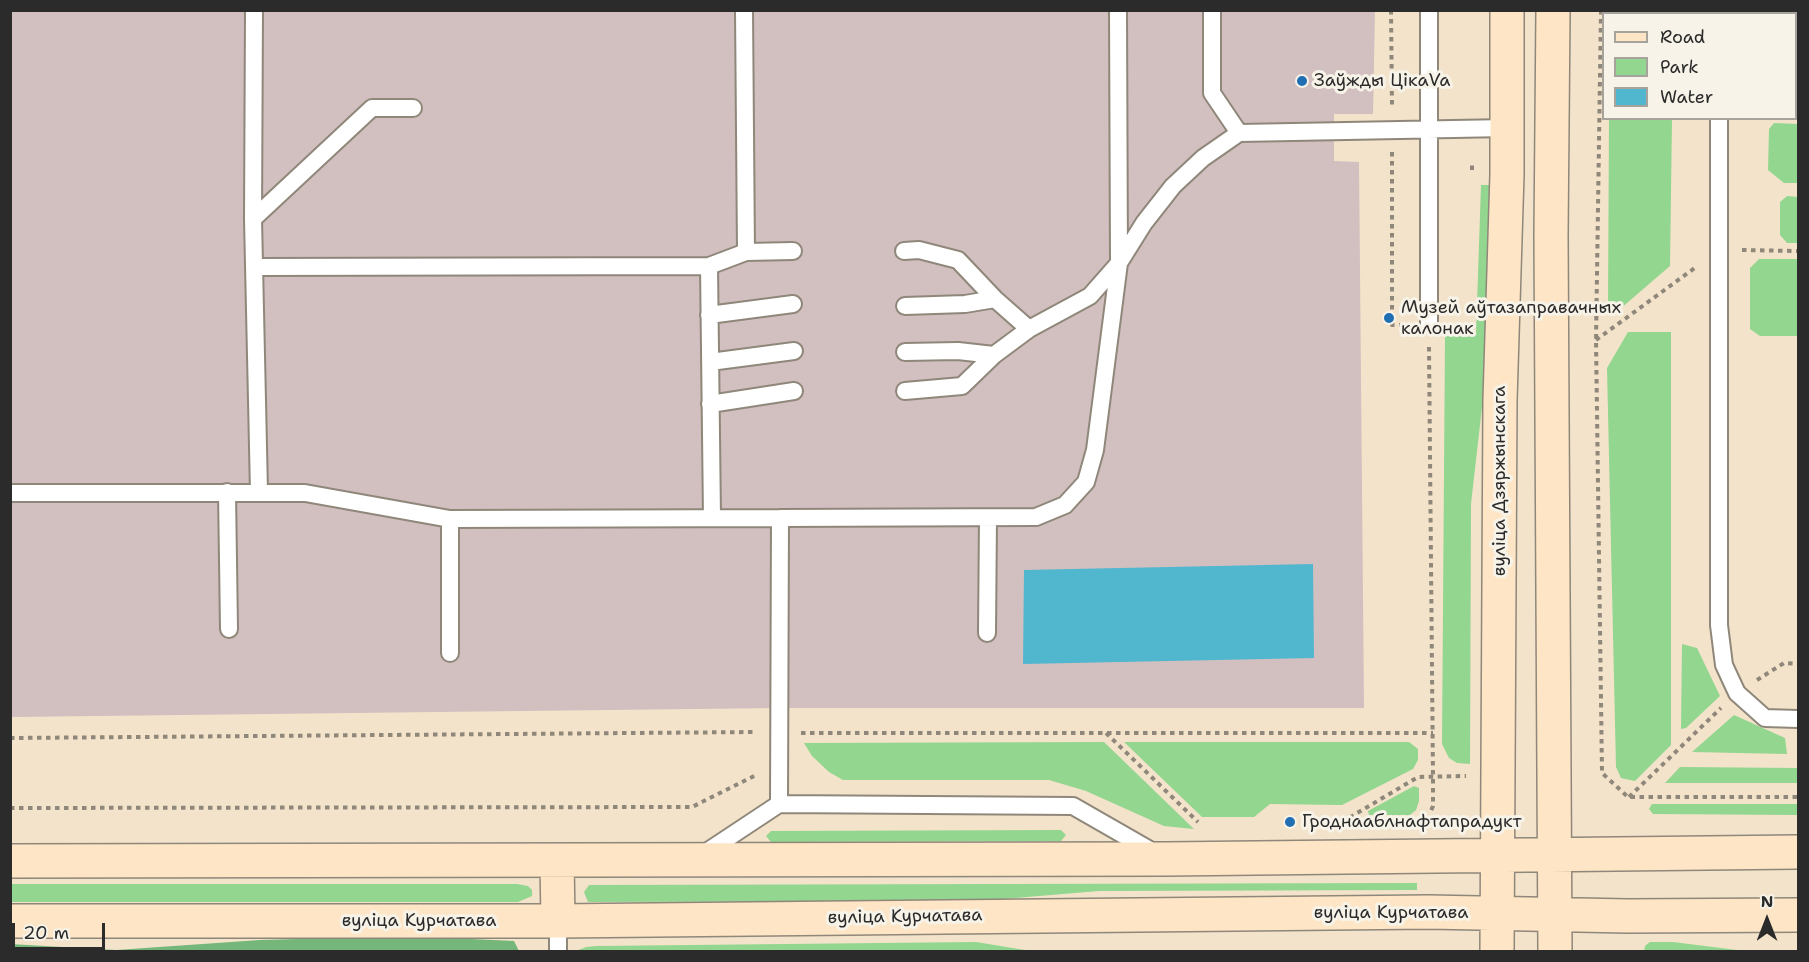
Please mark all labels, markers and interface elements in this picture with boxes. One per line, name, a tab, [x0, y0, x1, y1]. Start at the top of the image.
legend	[1602, 12, 1797, 120]
text: Road	[1660, 25, 1705, 49]
text: Park	[1660, 55, 1699, 79]
place label: Заўжды ЦiкаVa	[1314, 70, 1450, 92]
marker: Заўжды ЦiкаVa	[1295, 74, 1309, 88]
text: Water	[1660, 85, 1713, 109]
place label: Музей аўтазаправачных калонак	[1401, 297, 1621, 340]
marker: Музей аўтазаправачных калонак	[1382, 311, 1396, 325]
street label: вуліца Дзяржынскага	[1489, 386, 1511, 576]
place label: Гроднааблнафтапрадукт	[1302, 811, 1522, 833]
marker: Гроднааблнафтапрадукт	[1283, 815, 1297, 829]
north arrow	[1737, 890, 1797, 950]
text: N	[1761, 891, 1773, 912]
street label: вуліца Курчатава	[1314, 902, 1468, 924]
street label: вуліца Курчатава	[827, 905, 983, 929]
street label: вуліца Курчатава	[342, 910, 496, 932]
scale bar	[15, 911, 108, 949]
text: 20 m	[23, 921, 69, 945]

